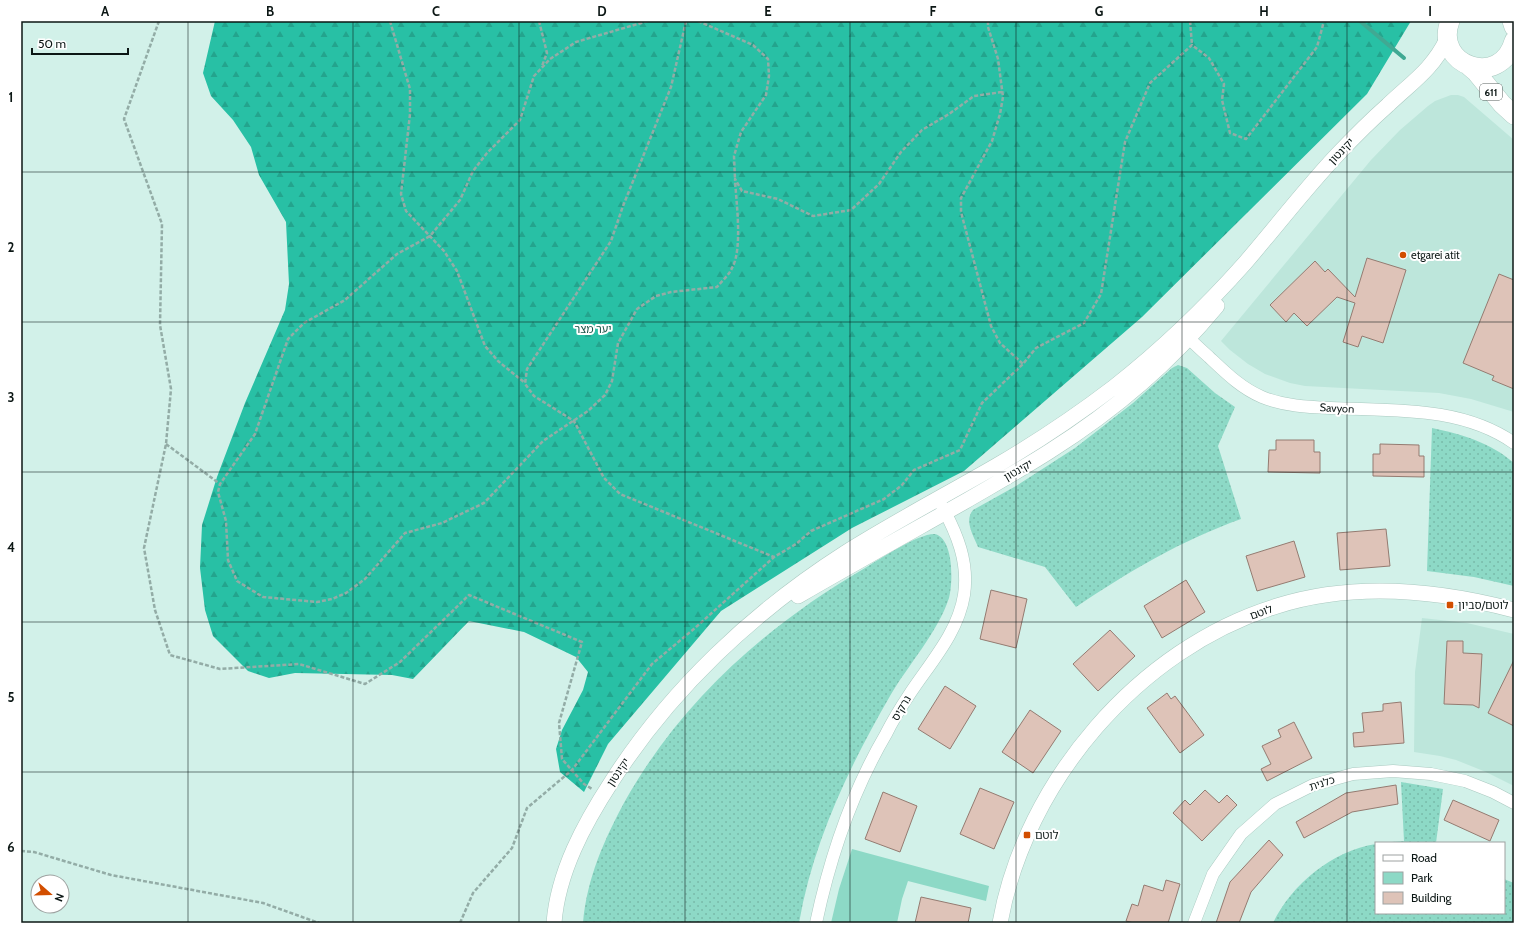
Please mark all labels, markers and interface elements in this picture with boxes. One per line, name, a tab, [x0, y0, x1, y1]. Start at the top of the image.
text: A	[101, 3, 110, 19]
text: B	[266, 3, 274, 19]
text: C	[432, 3, 440, 19]
text: D	[597, 3, 607, 19]
text: E	[764, 3, 772, 19]
text: F	[930, 3, 937, 19]
text: G	[1095, 3, 1104, 19]
text: H	[1259, 3, 1269, 19]
text: I	[1428, 3, 1432, 19]
scale bar	[32, 30, 128, 56]
text: 50 m	[38, 36, 66, 51]
road number: 611	[1480, 84, 1502, 100]
text: 1	[9, 89, 13, 105]
street label: יקינטון	[1325, 135, 1357, 167]
text: 2	[8, 239, 15, 255]
place label: etgarei atit	[1411, 248, 1460, 262]
marker: etgarei atit	[1398, 250, 1408, 260]
park label: יער מצר	[574, 322, 612, 336]
text: 3	[7, 389, 15, 405]
street label: Savyon	[1319, 400, 1355, 416]
street label: יקינטון	[1001, 456, 1035, 484]
text: 4	[7, 539, 15, 555]
place label: לוטם/סביון	[1458, 598, 1509, 612]
marker: לוטם/סביון	[1445, 600, 1455, 610]
street label: לוטם	[1248, 601, 1275, 623]
text: 5	[8, 689, 15, 705]
street label: נרקיס	[888, 693, 914, 723]
street label: יקינטון	[603, 755, 633, 789]
street label: כלנית	[1307, 772, 1337, 794]
place label: לוטם	[1035, 828, 1059, 842]
marker: לוטם	[1022, 830, 1032, 840]
text: 6	[7, 839, 15, 855]
legend	[1375, 842, 1505, 914]
text: Road	[1411, 850, 1437, 865]
text: Park	[1411, 870, 1433, 885]
north arrow	[30, 874, 70, 914]
text: Building	[1411, 890, 1453, 905]
text: N	[51, 891, 67, 903]

